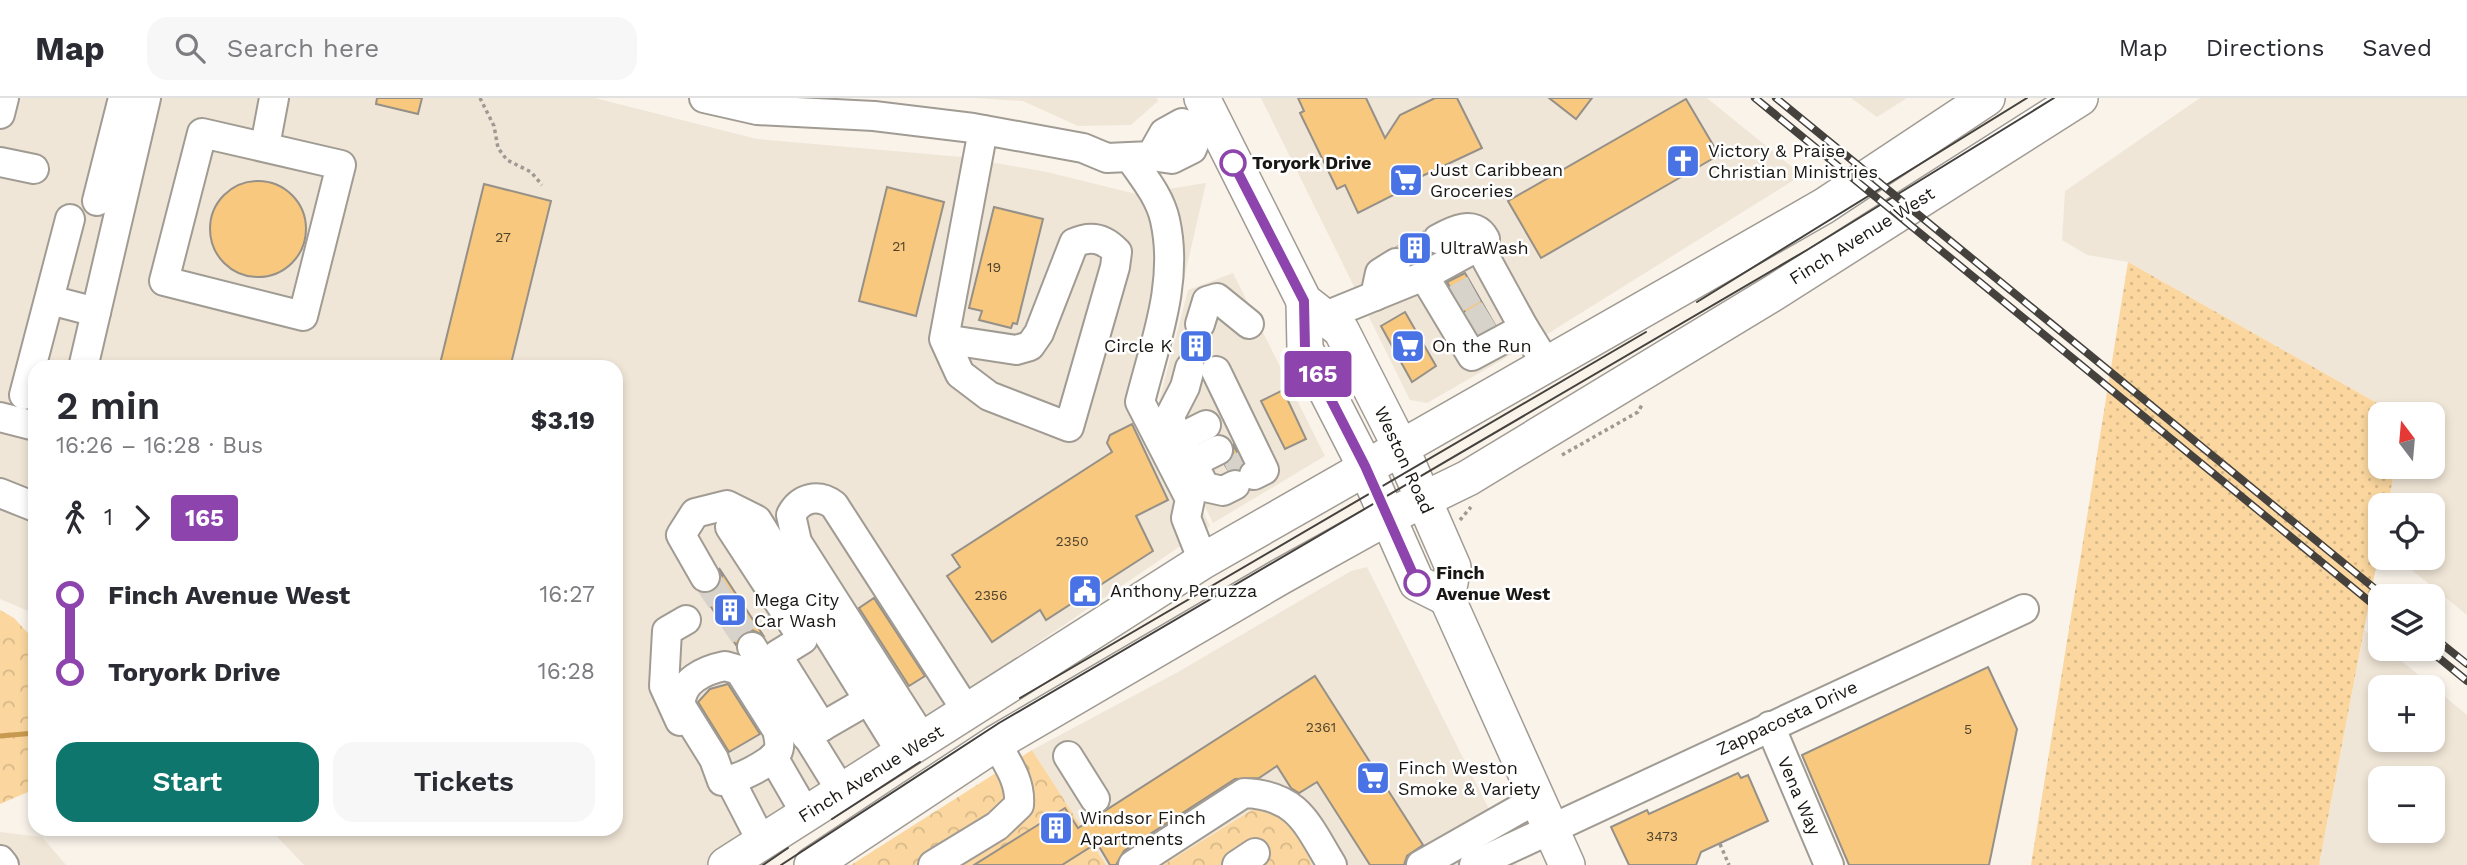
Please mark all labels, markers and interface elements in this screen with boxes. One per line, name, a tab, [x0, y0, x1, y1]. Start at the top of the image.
search box	[147, 17, 637, 80]
text: Map	[35, 29, 105, 68]
icon: search	[171, 29, 209, 67]
text: Search here	[227, 33, 379, 63]
text: Map	[2119, 34, 2168, 62]
text: Directions	[2206, 34, 2324, 62]
text: Saved	[2362, 34, 2432, 62]
place label: Victory & Praise Christian Ministries	[1708, 140, 1878, 182]
church icon: Victory & Praise Christian Ministries	[1664, 142, 1702, 180]
marker: Toryork Drive	[1220, 150, 1246, 176]
place label: Toryork Drive	[1252, 152, 1371, 173]
place label: Just Caribbean Groceries	[1430, 159, 1563, 201]
supermarket icon: Just Caribbean Groceries	[1387, 161, 1425, 199]
street label: Finch Avenue West	[1785, 182, 1939, 289]
house number: 27	[495, 229, 511, 245]
building icon: UltraWash	[1396, 229, 1434, 267]
place label: UltraWash	[1440, 237, 1529, 258]
house number: 21	[892, 238, 906, 254]
house number: 19	[987, 259, 1001, 275]
building icon: Circle K	[1177, 327, 1215, 365]
supermarket icon: On the Run	[1389, 327, 1427, 365]
place label: Circle K	[1104, 335, 1172, 356]
place label: On the Run	[1432, 335, 1532, 356]
line badge: 165	[1278, 351, 1358, 397]
text: 165	[1298, 360, 1338, 388]
text: 2 min	[56, 384, 160, 428]
north arrow	[2368, 402, 2445, 480]
map controls	[2368, 402, 2445, 843]
street label: Weston Road	[1370, 403, 1439, 517]
text: $3.19	[531, 405, 595, 435]
text: 16:26 – 16:28 · Bus	[56, 432, 263, 459]
button: locate	[2368, 493, 2445, 570]
icon: walk	[56, 499, 94, 537]
icon: forward	[123, 499, 161, 537]
text: 1	[104, 504, 113, 531]
text: 165	[185, 504, 224, 532]
house number: 2350	[1055, 533, 1089, 549]
place label: Finch Avenue West	[1436, 562, 1550, 604]
marker: Finch Avenue West	[1404, 570, 1430, 596]
public building icon: Anthony Peruzza	[1066, 572, 1104, 610]
text: Finch Avenue West	[108, 580, 350, 610]
place label: Anthony Peruzza	[1110, 580, 1257, 601]
text: 16:27	[539, 581, 595, 608]
button: layers	[2368, 584, 2445, 661]
house number: 2356	[975, 587, 1007, 603]
place label: Mega City Car Wash	[754, 589, 840, 631]
building icon: Mega City Car Wash	[711, 591, 749, 629]
text: Toryork Drive	[108, 657, 281, 687]
text: 16:28	[538, 658, 595, 685]
button: +	[2368, 675, 2445, 752]
street label: Zappacosta Drive	[1713, 676, 1861, 759]
house number: 2361	[1306, 719, 1336, 735]
street label: Finch Avenue West	[794, 720, 948, 827]
house number: 5	[1964, 721, 1972, 737]
button: Start	[56, 742, 319, 822]
button: Tickets	[333, 742, 595, 822]
street label: Vena Way	[1774, 753, 1826, 839]
place label: Finch Weston Smoke & Variety	[1398, 757, 1541, 799]
supermarket icon: Finch Weston Smoke & Variety	[1354, 759, 1392, 797]
button: −	[2368, 766, 2445, 843]
place label: Windsor Finch Apartments	[1080, 807, 1206, 849]
building icon: Windsor Finch Apartments	[1037, 809, 1075, 847]
house number: 3473	[1646, 828, 1678, 844]

